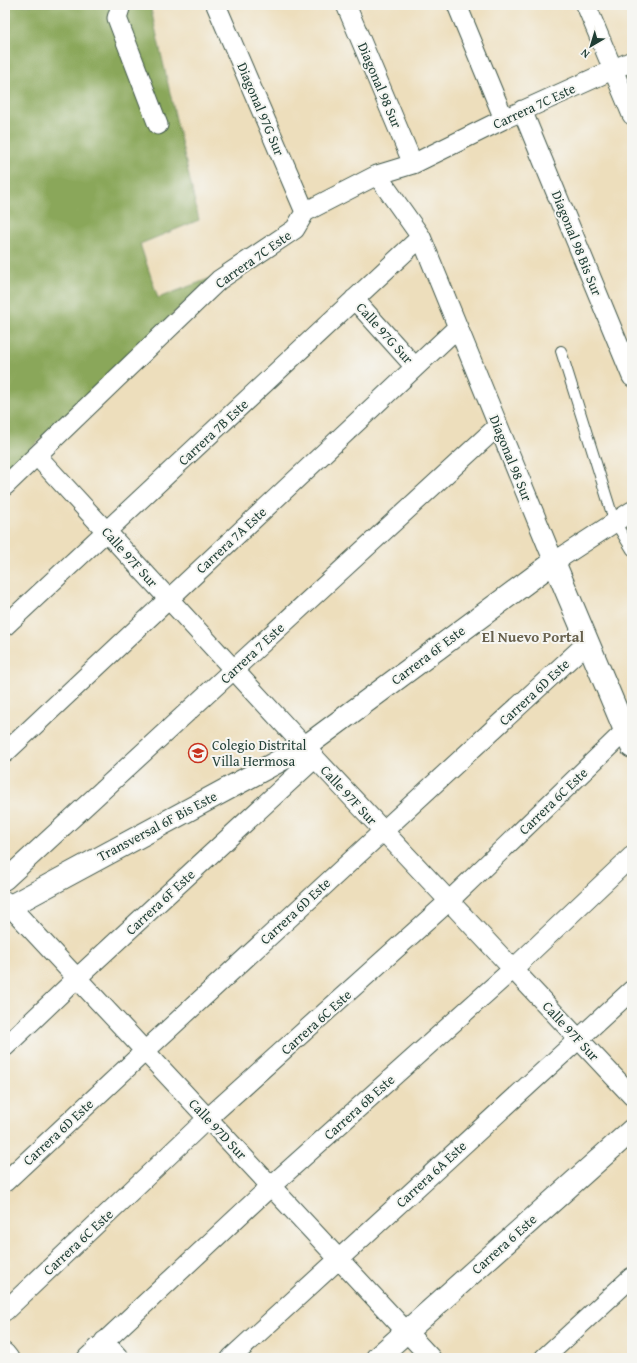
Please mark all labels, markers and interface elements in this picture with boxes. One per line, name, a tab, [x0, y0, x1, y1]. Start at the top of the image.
north arrow	[571, 26, 611, 66]
street label: Diagonal 98 Sur	[353, 39, 407, 131]
text: N	[577, 45, 593, 62]
street label: Diagonal 97G Sur	[232, 59, 290, 159]
street label: Carrera 7C Este	[489, 78, 579, 134]
street label: Diagonal 98 Bis Sur	[547, 187, 607, 299]
street label: Carrera 7C Este	[211, 225, 296, 293]
street label: Calle 97G Sur	[352, 298, 418, 368]
street label: Carrera 7B Este	[173, 394, 253, 470]
street label: Diagonal 98 Sur	[485, 412, 537, 504]
street label: Carrera 7A Este	[191, 502, 271, 578]
street label: Calle 97F Sur	[97, 522, 163, 592]
street label: Carrera 7 Este	[215, 618, 289, 688]
street label: Carrera 6F Este	[387, 620, 470, 690]
district label: El Nuevo Portal	[482, 626, 584, 647]
street label: Carrera 6D Este	[494, 654, 574, 730]
place label: Colegio Distrital Villa Hermosa	[212, 735, 307, 771]
school or university icon: Colegio Distrital Villa Hermosa	[187, 742, 209, 764]
street label: Calle 97F Sur	[316, 761, 382, 830]
street label: Carrera 6C Este	[514, 763, 592, 839]
street label: Transversal 6F Bis Este	[94, 786, 221, 866]
street label: Carrera 6F Este	[121, 864, 199, 939]
street label: Carrera 6D Este	[255, 873, 335, 949]
street label: Carrera 6C Este	[276, 984, 356, 1059]
street label: Calle 97F Sur	[538, 997, 604, 1066]
street label: Carrera 6B Este	[319, 1069, 399, 1144]
street label: Carrera 6D Este	[18, 1094, 98, 1170]
street label: Calle 97D Sur	[184, 1094, 252, 1164]
street label: Carrera 6A Este	[391, 1136, 471, 1212]
street label: Carrera 6C Este	[39, 1204, 118, 1280]
street label: Carrera 6 Este	[467, 1209, 541, 1279]

